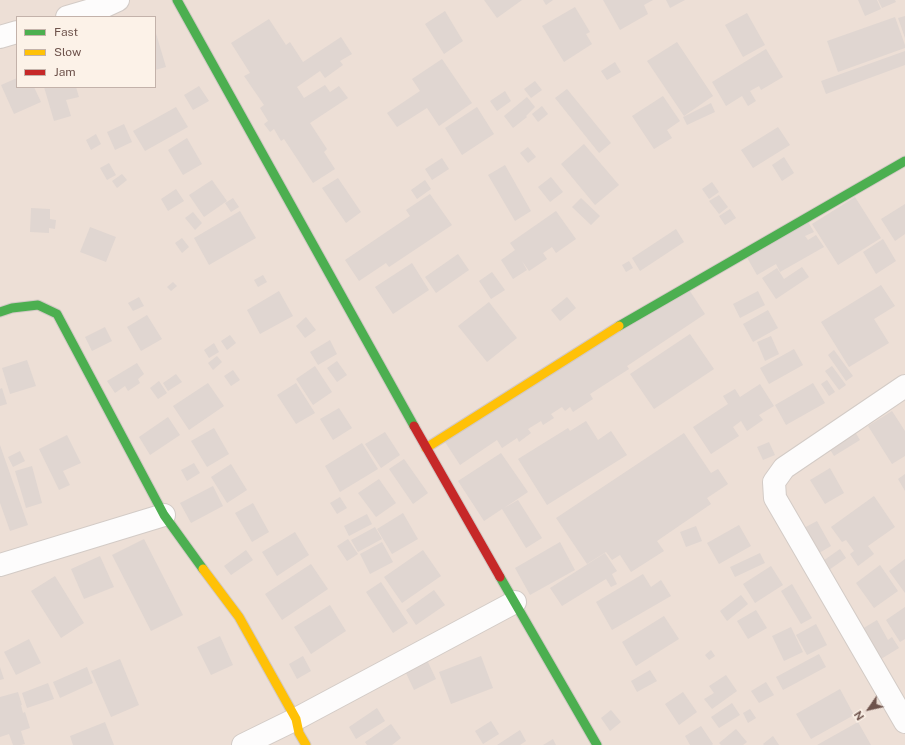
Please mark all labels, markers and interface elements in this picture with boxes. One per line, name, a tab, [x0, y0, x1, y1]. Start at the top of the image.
legend	[16, 16, 156, 88]
text: Fast	[54, 25, 78, 39]
text: Slow	[54, 45, 81, 59]
text: Jam	[54, 65, 76, 79]
north arrow	[849, 689, 889, 729]
text: N	[852, 709, 866, 723]

